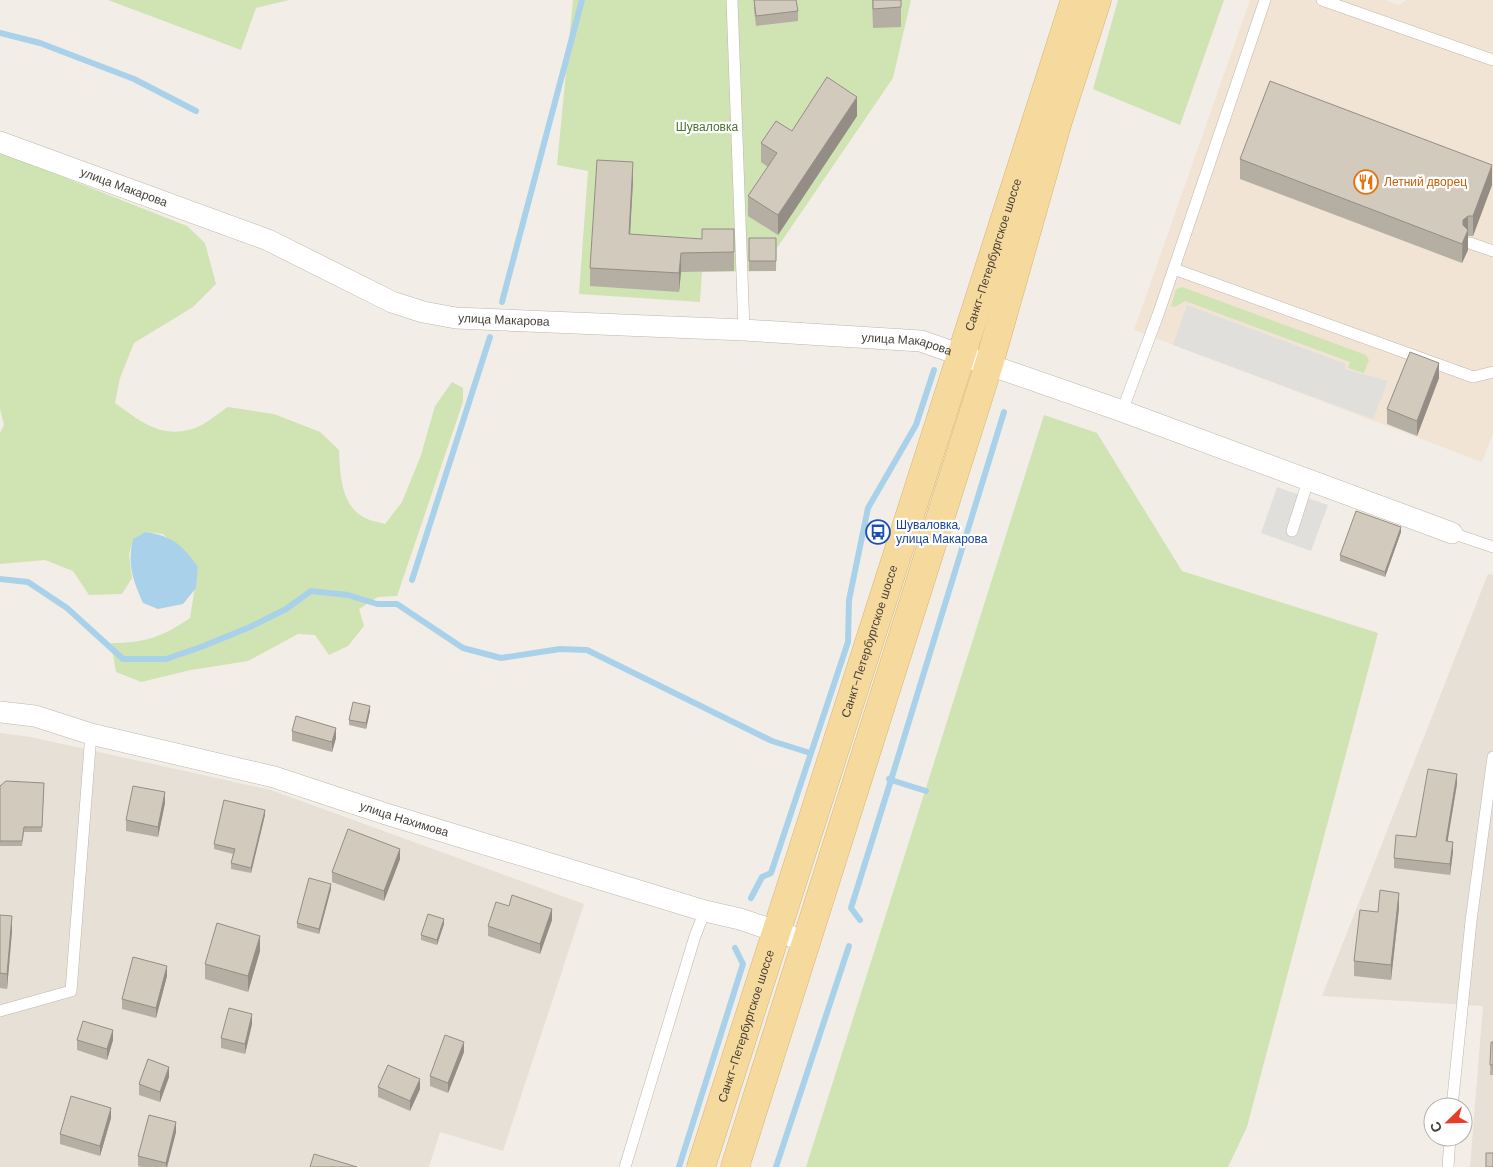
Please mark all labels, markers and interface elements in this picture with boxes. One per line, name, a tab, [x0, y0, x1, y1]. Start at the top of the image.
park label: Шуваловка	[676, 119, 738, 135]
street label: улица Макарова	[78, 164, 170, 211]
restaurant icon: Летний дворец	[1353, 169, 1379, 195]
place label: Летний дворец	[1384, 174, 1467, 190]
street label: Санкт-Петербургское шоссе	[961, 176, 1025, 333]
street label: улица Макарова	[458, 310, 550, 330]
street label: улица Макарова	[861, 329, 954, 359]
place label: Шуваловка, улица Макарова	[896, 517, 988, 547]
bus stop icon: Шуваловка, улица Макарова	[865, 519, 891, 545]
street label: Санкт-Петербургское шоссе	[838, 563, 902, 720]
street label: улица Нахимова	[358, 798, 451, 841]
street label: Санкт-Петербургское шоссе	[714, 947, 778, 1104]
north arrow	[1423, 1097, 1473, 1147]
text: С	[1426, 1119, 1446, 1135]

